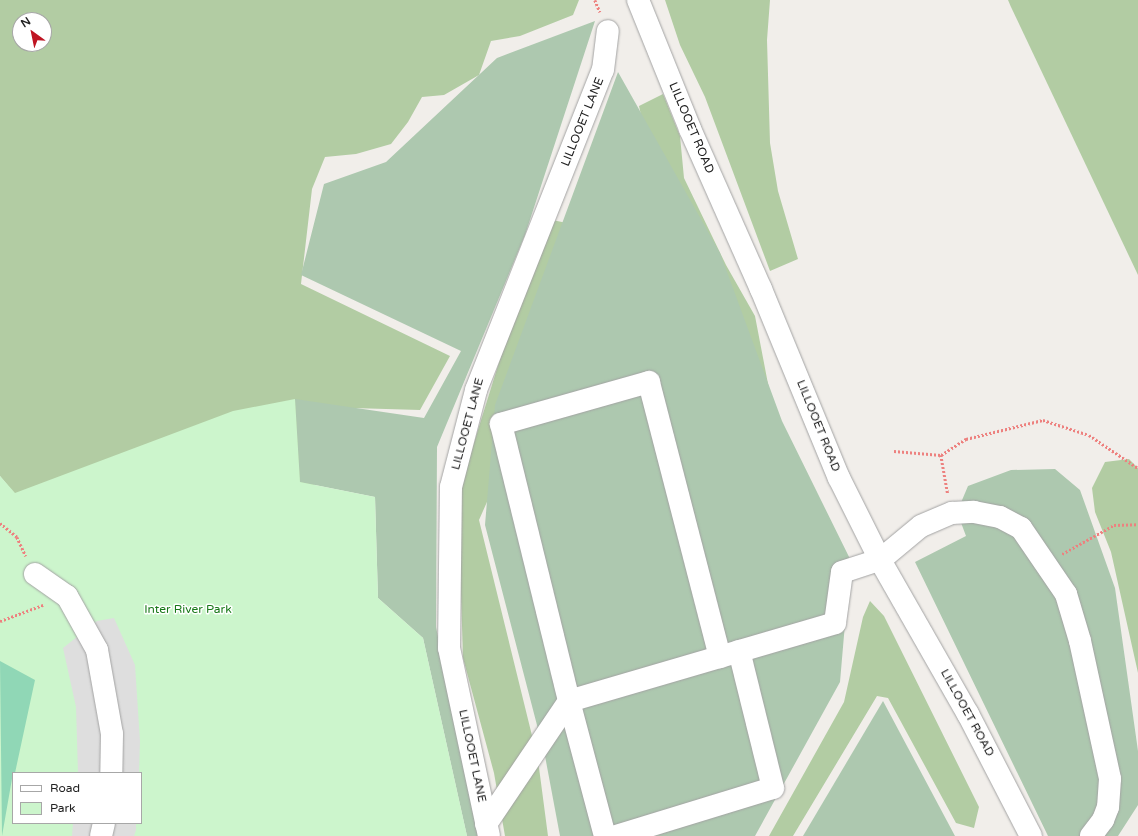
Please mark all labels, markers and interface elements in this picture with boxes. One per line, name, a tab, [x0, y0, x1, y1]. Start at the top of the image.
north arrow	[12, 12, 52, 52]
text: N	[18, 14, 33, 30]
street label: LILLOOET LANE	[559, 75, 607, 169]
street label: LILLOOET ROAD	[665, 80, 717, 176]
street label: LILLOOET LANE	[449, 376, 487, 472]
street label: LILLOOET ROAD	[793, 378, 843, 474]
park label: Inter River Park	[144, 603, 232, 617]
street label: LILLOOET ROAD	[937, 667, 997, 759]
street label: LILLOOET LANE	[455, 708, 489, 804]
legend	[12, 772, 142, 824]
text: Road	[50, 781, 80, 795]
text: Park	[50, 801, 76, 815]

